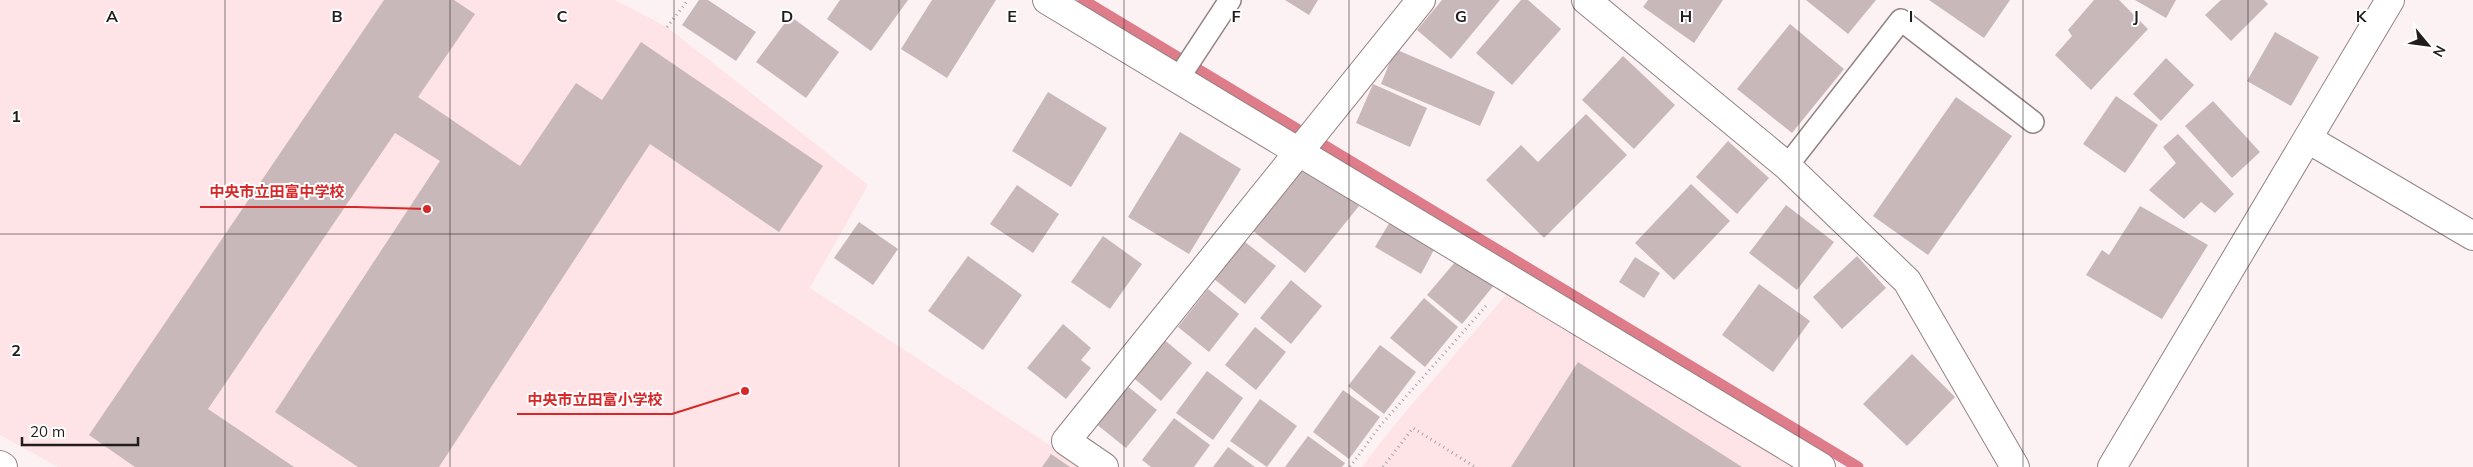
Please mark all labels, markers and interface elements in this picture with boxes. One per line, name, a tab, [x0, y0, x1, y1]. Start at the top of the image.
text: A	[106, 6, 118, 26]
text: B	[331, 6, 343, 26]
text: C	[557, 6, 568, 26]
text: D	[781, 6, 793, 26]
text: E	[1007, 6, 1017, 26]
text: F	[1231, 6, 1241, 26]
text: G	[1455, 6, 1467, 26]
text: H	[1680, 6, 1692, 26]
text: I	[1909, 6, 1913, 26]
text: J	[2133, 6, 2139, 26]
text: K	[2356, 6, 2368, 26]
north arrow	[2403, 20, 2453, 70]
text: N	[2429, 42, 2450, 60]
text: 1	[11, 106, 21, 126]
callout: 中央市立田富中学校	[200, 177, 355, 207]
text: 中央市立田富中学校	[209, 182, 345, 201]
text: 2	[11, 340, 21, 360]
callout: 中央市立田富小学校	[517, 384, 672, 414]
text: 中央市立田富小学校	[527, 390, 663, 409]
scale bar	[22, 414, 139, 446]
text: 20 m	[30, 422, 65, 441]

